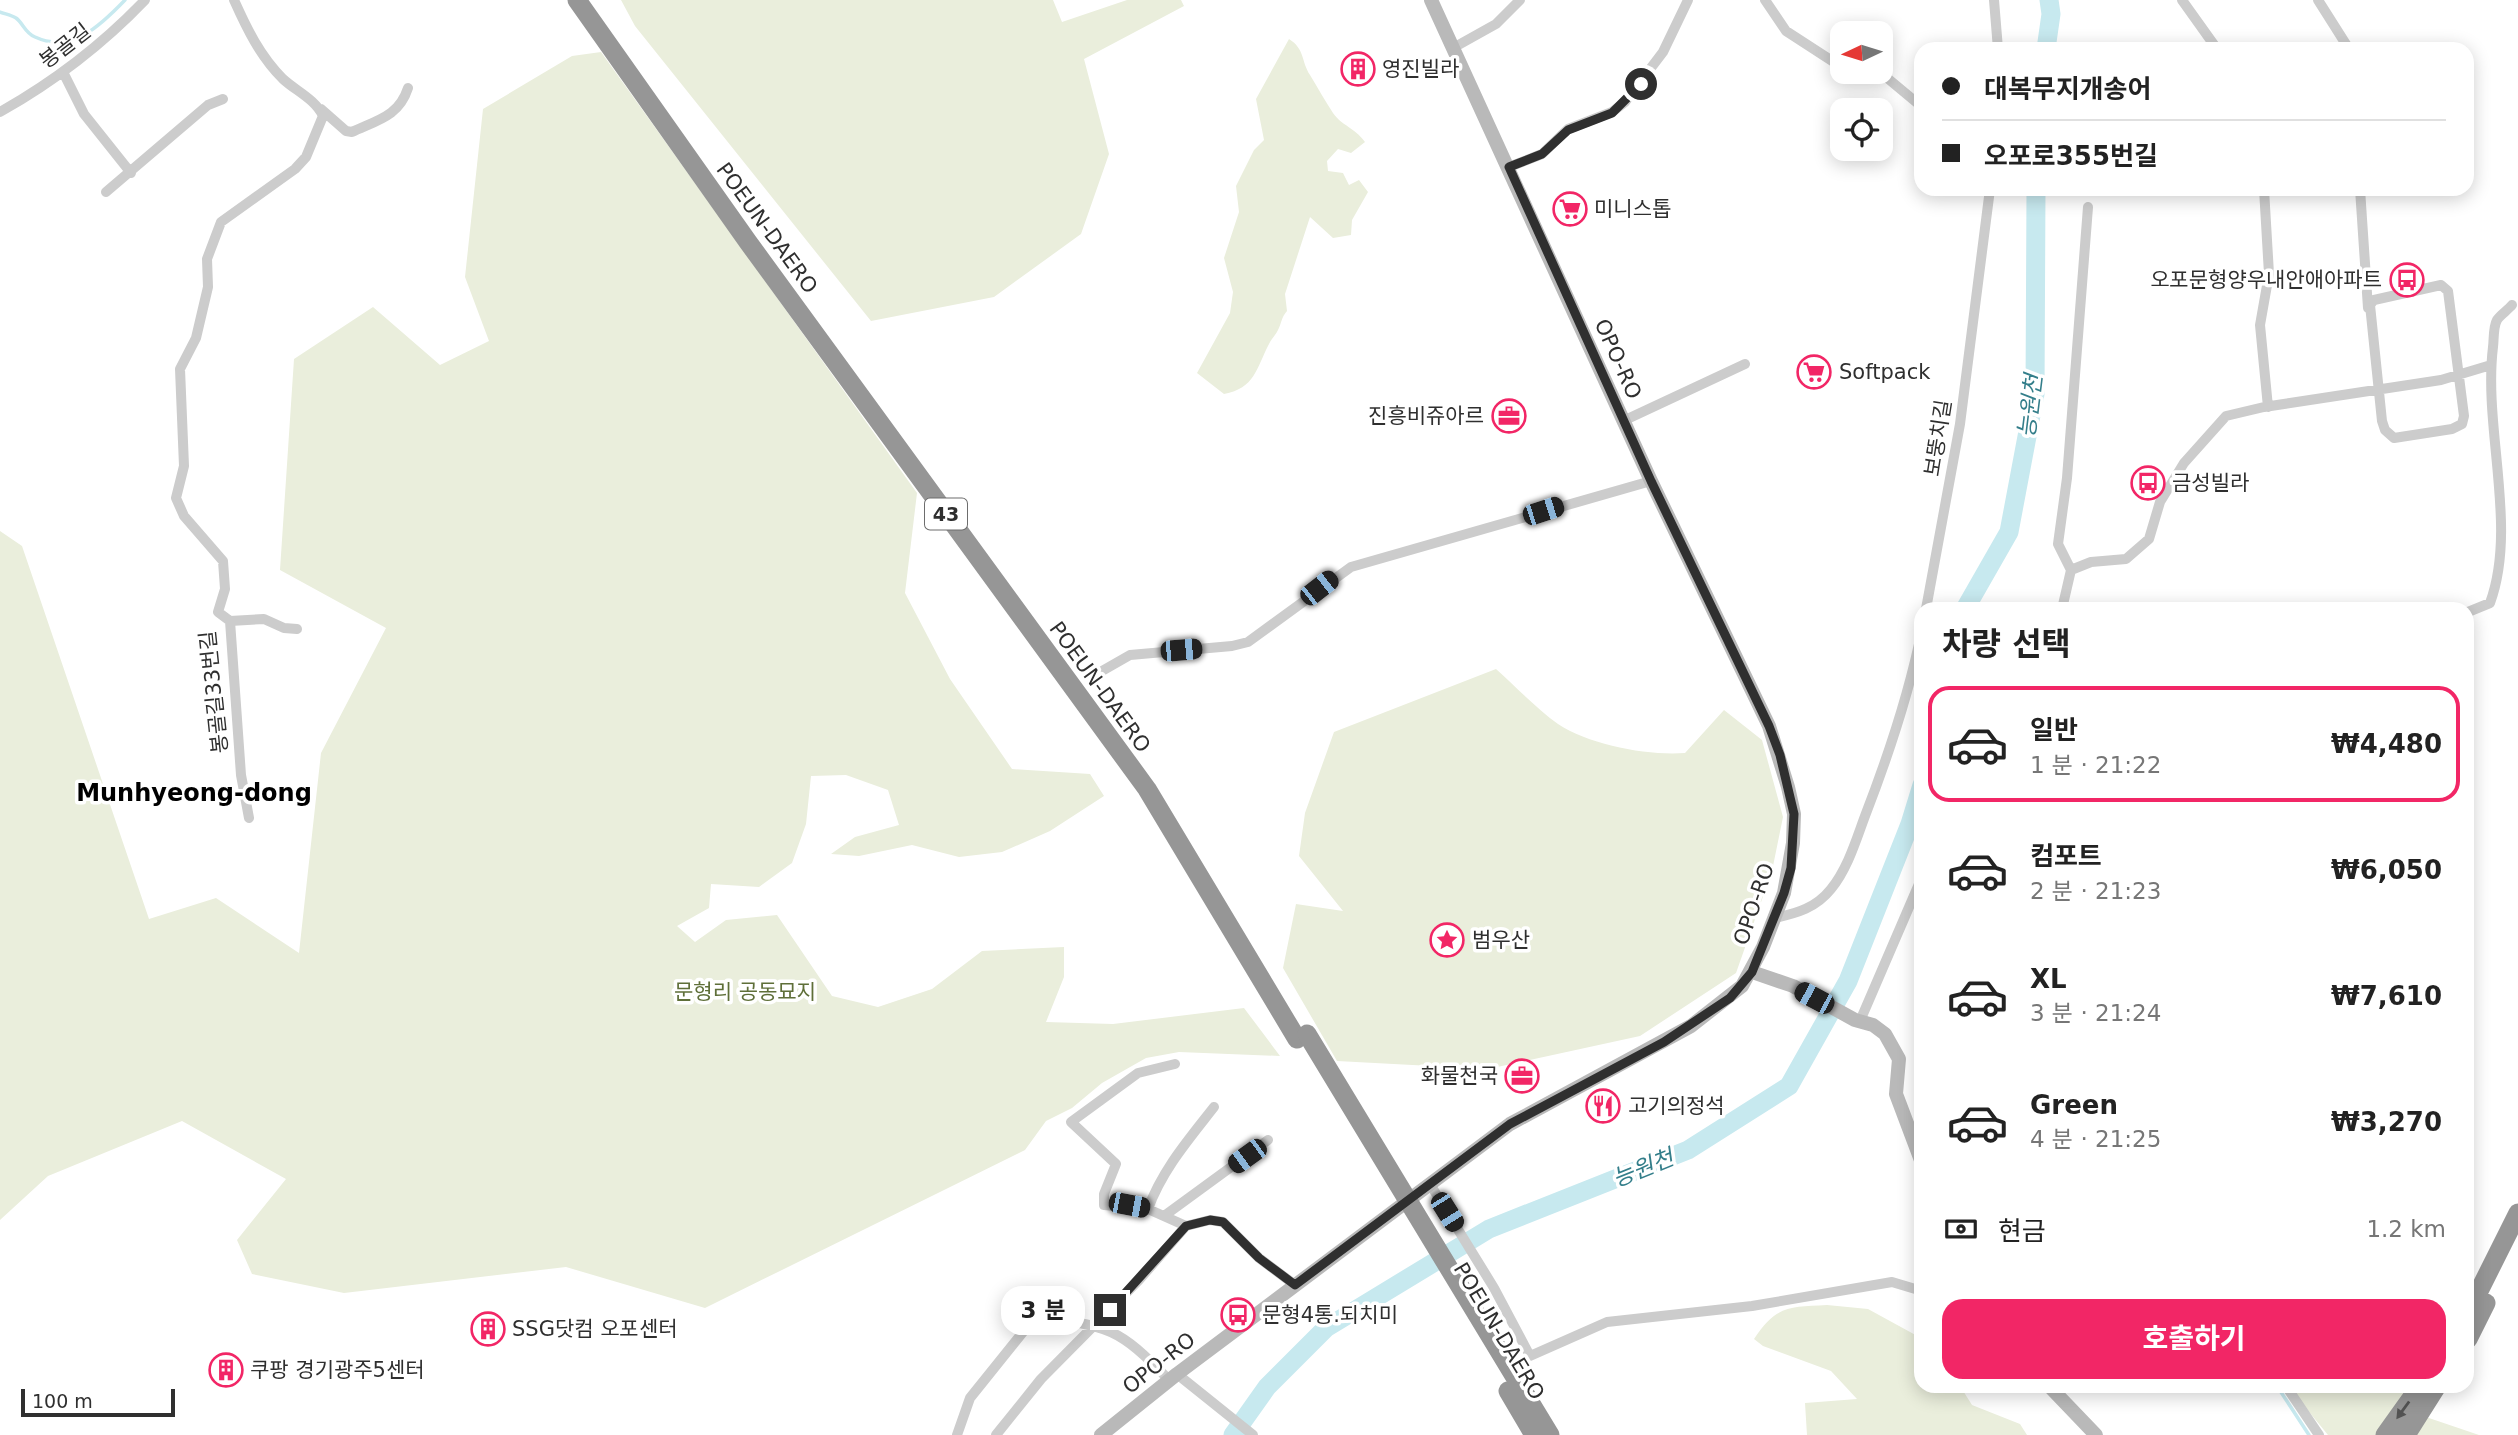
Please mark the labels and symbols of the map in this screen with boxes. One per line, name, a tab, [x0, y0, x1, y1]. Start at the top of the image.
street label: 봉골길	[35, 19, 95, 73]
north arrow	[1830, 21, 1894, 84]
building icon: 영진빌라	[1339, 50, 1377, 88]
place label: 영진빌라	[1382, 57, 1459, 81]
route start	[1625, 68, 1657, 100]
street label: POEUN-DAERO	[712, 158, 822, 298]
supermarket icon: 미니스톱	[1551, 190, 1589, 228]
place label: 미니스톱	[1594, 197, 1671, 221]
bus stop icon: 오포문형양우내안애아파트	[2388, 261, 2426, 299]
place label: 오포문형양우내안애아파트	[2150, 268, 2382, 292]
street label: OPO-RO	[1590, 315, 1646, 403]
supermarket icon: Softpack	[1795, 353, 1833, 391]
place label: Softpack	[1839, 360, 1931, 384]
water label: 능원천	[2013, 370, 2047, 439]
office icon: 진흥비쥬아르	[1490, 397, 1528, 435]
street label: 보뚱치길	[1920, 398, 1956, 478]
place label: 진흥비쥬아르	[1368, 404, 1484, 428]
bus stop icon: 금성빌라	[2129, 464, 2167, 502]
place label: 금성빌라	[2172, 471, 2249, 495]
car	[1520, 495, 1567, 527]
road number: 43	[925, 499, 967, 530]
car	[1296, 567, 1343, 609]
street label: POEUN-DAERO	[1045, 617, 1155, 757]
street label: 봉골길33번길	[196, 629, 232, 755]
car	[1160, 638, 1203, 662]
district label: Munhyeong-dong	[76, 779, 312, 807]
street label: OPO-RO	[1729, 860, 1779, 948]
place icon: 범우산	[1428, 921, 1466, 959]
place label: 범우산	[1472, 928, 1530, 952]
car	[1791, 979, 1838, 1017]
park label: 문형리 공동묘지	[674, 980, 816, 1004]
office icon: 화물천국	[1503, 1057, 1541, 1095]
place label: 화물천국	[1421, 1064, 1498, 1088]
restaurant icon: 고기의정석	[1584, 1087, 1622, 1125]
place label: 고기의정석	[1628, 1094, 1725, 1118]
car	[1224, 1135, 1271, 1177]
water label: 능원천	[1609, 1143, 1680, 1192]
car	[1427, 1189, 1468, 1235]
car	[1107, 1191, 1152, 1219]
street label: POEUN-DAERO	[1449, 1258, 1549, 1404]
callout: 3 분	[1002, 1286, 1086, 1334]
route end	[1094, 1294, 1126, 1326]
bus stop icon: 문형4통.되치미	[1219, 1296, 1257, 1334]
place label: 문형4통.되치미	[1262, 1303, 1398, 1327]
building icon: SSG닷컴 오포센터	[469, 1310, 507, 1348]
place label: SSG닷컴 오포센터	[512, 1317, 678, 1341]
street label: OPO-RO	[1118, 1327, 1200, 1399]
building icon: 쿠팡 경기광주5센터	[207, 1351, 245, 1389]
place label: 쿠팡 경기광주5센터	[250, 1358, 425, 1382]
scale bar	[21, 1386, 175, 1418]
one-way arrow	[2396, 1401, 2410, 1420]

